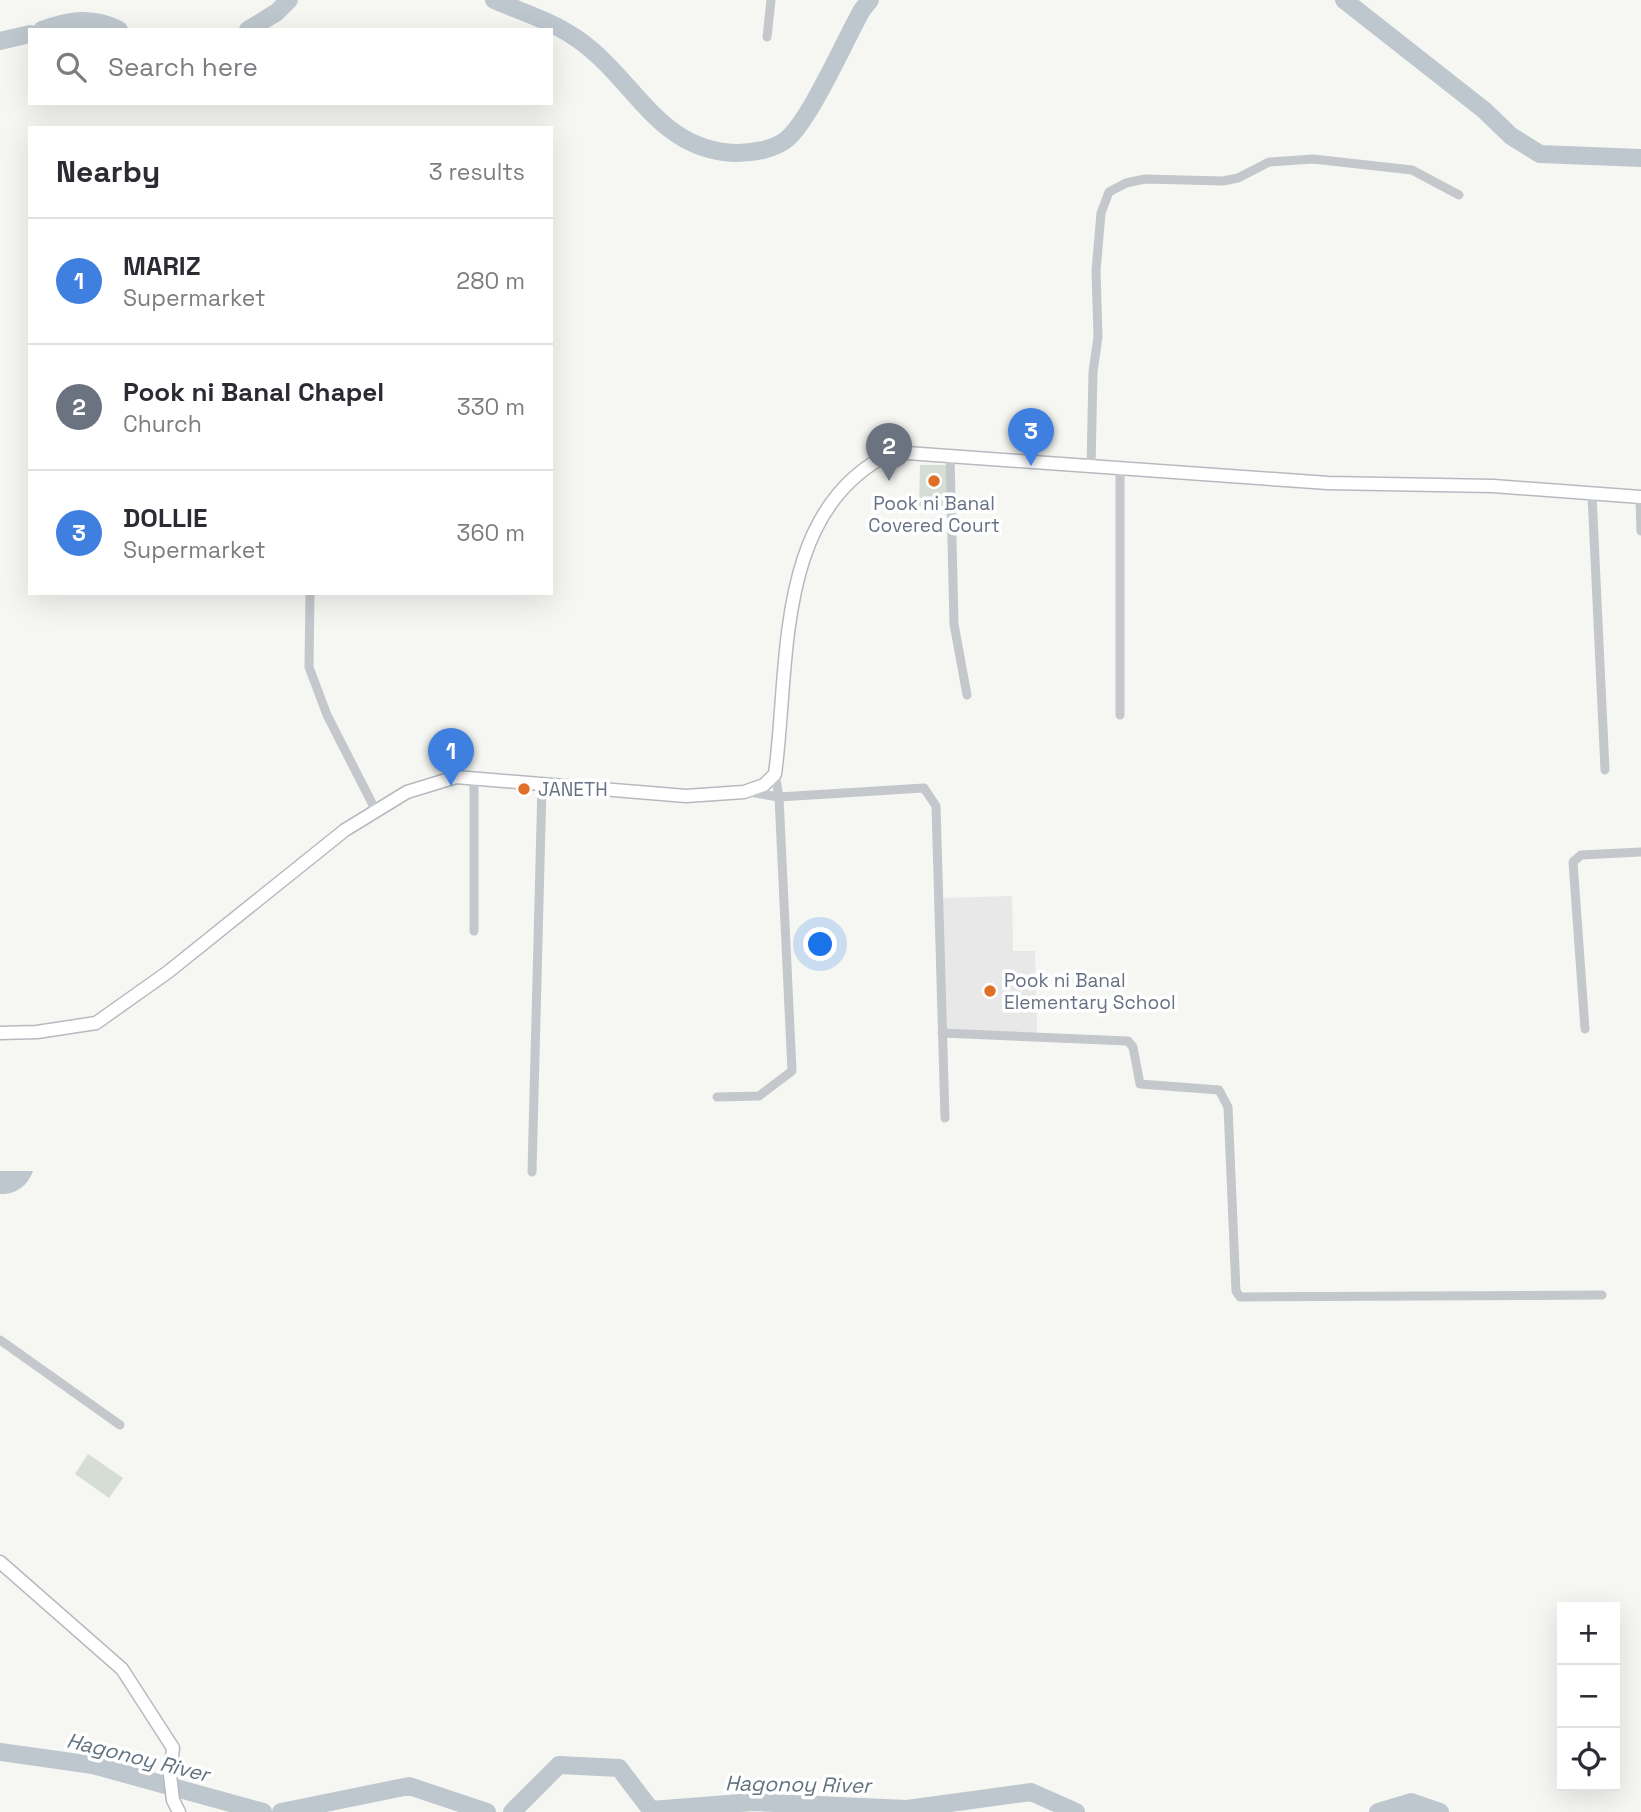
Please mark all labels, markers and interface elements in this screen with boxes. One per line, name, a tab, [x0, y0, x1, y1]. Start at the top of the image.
search box	[28, 28, 553, 105]
icon: search	[52, 48, 90, 86]
text: Search here	[108, 50, 258, 84]
text: Nearby	[56, 152, 160, 191]
text: 3 results	[429, 157, 525, 187]
text: MARIZ	[123, 249, 201, 283]
text: 1	[74, 266, 84, 296]
text: 280 m	[456, 266, 525, 296]
text: Supermarket	[123, 283, 265, 313]
text: Pook ni Banal Chapel	[123, 375, 384, 409]
text: 2	[72, 392, 86, 422]
text: 330 m	[457, 392, 525, 422]
pin: 3	[1008, 408, 1054, 466]
text: Church	[123, 409, 202, 439]
pin: 2	[866, 423, 912, 481]
marker: Pook ni Banal Covered Court	[926, 473, 942, 489]
place label: Pook ni Banal Covered Court	[868, 491, 1000, 538]
text: DOLLIE	[123, 501, 207, 535]
text: 3	[72, 518, 86, 548]
text: 360 m	[457, 518, 525, 548]
text: Supermarket	[123, 535, 265, 565]
pin: 1	[428, 728, 474, 786]
place label: JANETH	[538, 777, 608, 802]
marker: JANETH	[516, 781, 532, 797]
your location	[803, 927, 837, 961]
place label: Pook ni Banal Elementary School	[1004, 968, 1176, 1015]
marker: Pook ni Banal Elementary School	[982, 983, 998, 999]
map controls	[1557, 1602, 1620, 1791]
button: +	[1557, 1602, 1620, 1665]
button: −	[1557, 1665, 1620, 1728]
water label: Hagonoy River	[64, 1726, 214, 1788]
button: locate	[1557, 1728, 1620, 1791]
water label: Hagonoy River	[725, 1769, 873, 1799]

